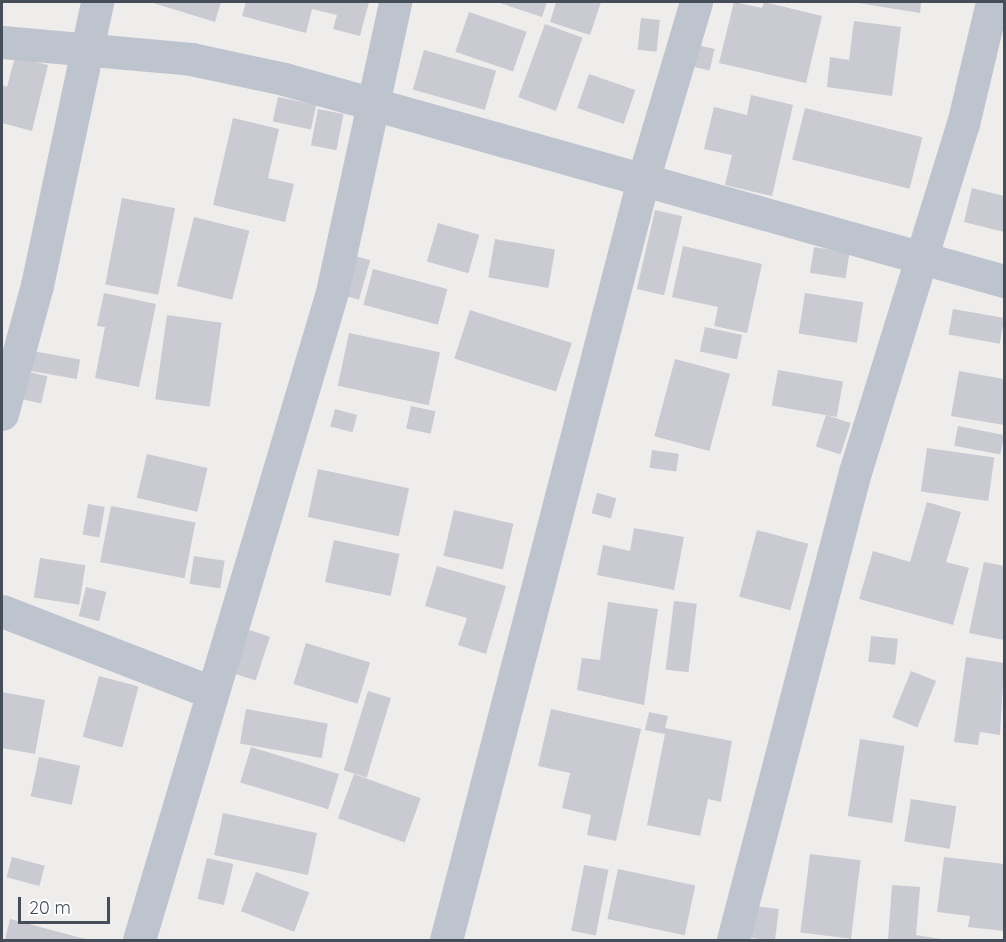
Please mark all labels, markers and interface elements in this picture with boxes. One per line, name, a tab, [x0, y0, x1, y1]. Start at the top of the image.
scale bar	[21, 885, 112, 923]
text: 20 m	[29, 896, 71, 919]

